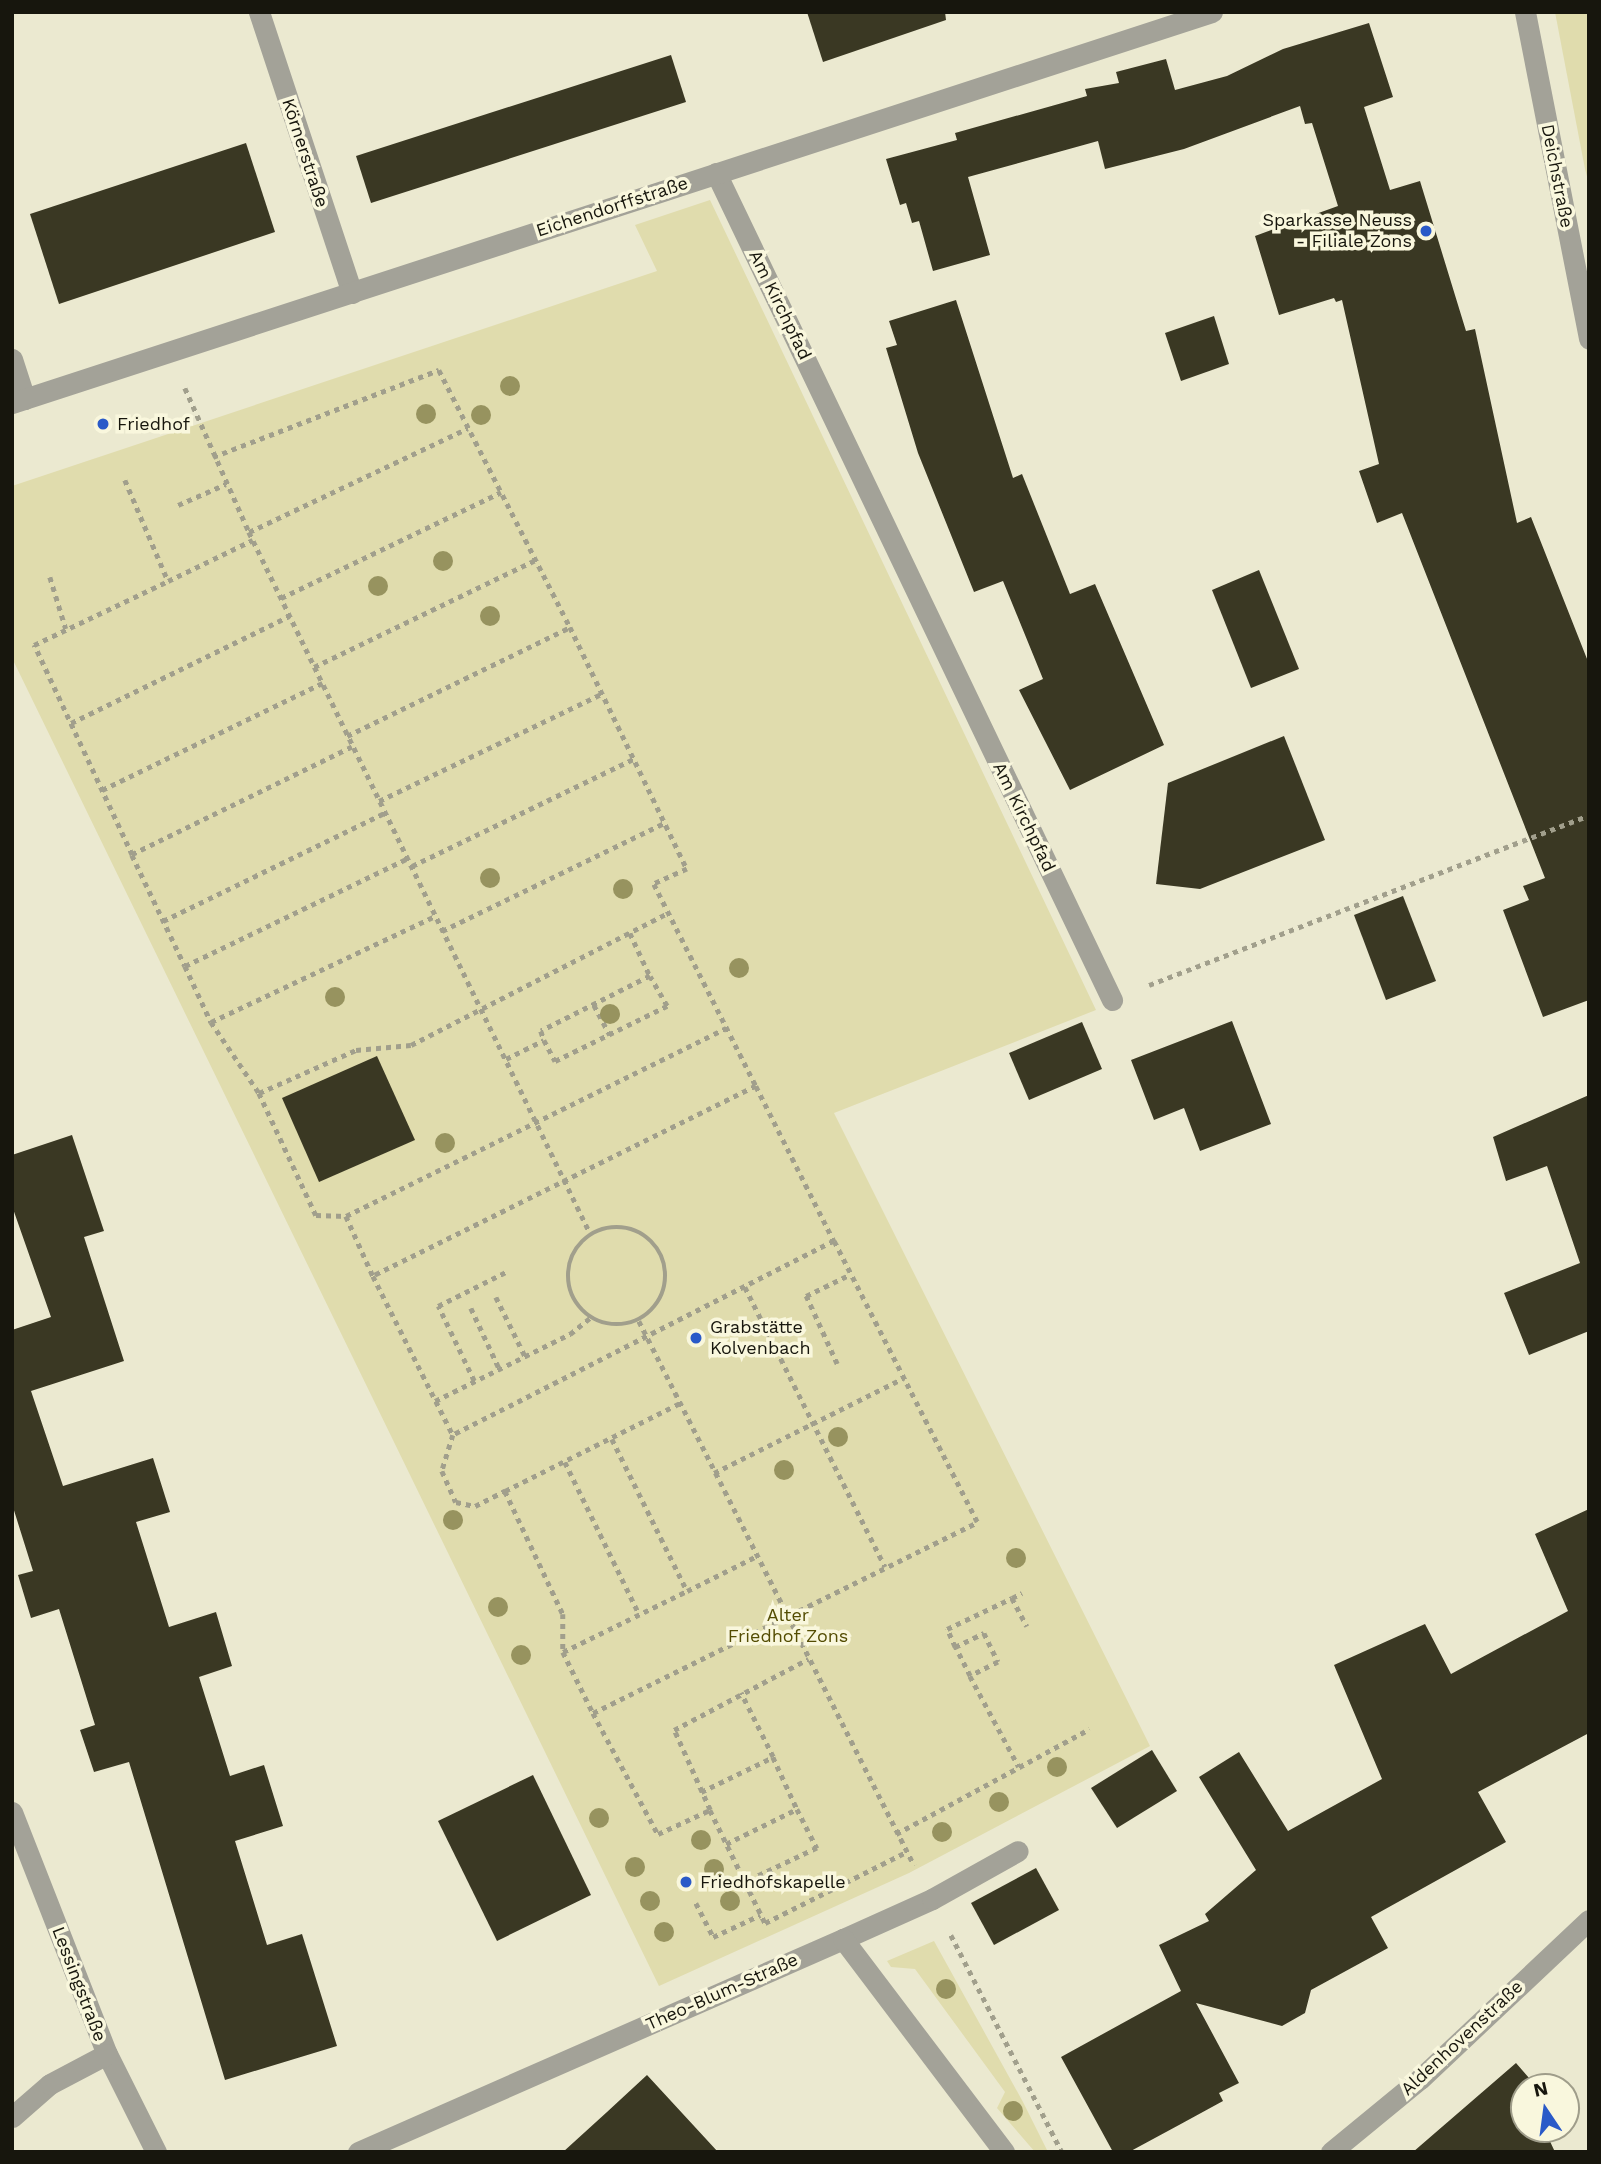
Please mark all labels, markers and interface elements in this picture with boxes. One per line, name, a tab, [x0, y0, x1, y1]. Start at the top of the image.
street label: Körnerstraße	[277, 96, 333, 210]
street label: Deichstraße	[1536, 122, 1578, 230]
street label: Eichendorffstraße	[533, 172, 691, 242]
place label: Sparkasse Neuss - Filiale Zons	[1262, 210, 1412, 252]
marker: Sparkasse Neuss - Filiale Zons	[1418, 223, 1434, 239]
street label: Am Kirchpfad	[744, 247, 816, 363]
place label: Friedhof	[117, 413, 190, 435]
marker: Friedhof	[95, 416, 111, 432]
street label: Am Kirchpfad	[988, 759, 1060, 875]
place label: Grabstätte Kolvenbach	[710, 1317, 811, 1360]
marker: Grabstätte Kolvenbach	[688, 1330, 704, 1346]
park label: Alter Friedhof Zons	[727, 1605, 849, 1648]
place label: Friedhofskapelle	[700, 1871, 846, 1893]
marker: Friedhofskapelle	[678, 1874, 694, 1890]
street label: Lessingstraße	[47, 1924, 111, 2044]
street label: Theo-Blum-Straße	[643, 1949, 801, 2035]
street label: Aldenhovenstraße	[1397, 1976, 1527, 2100]
north arrow	[1510, 2073, 1580, 2143]
text: N	[1531, 2076, 1550, 2102]

